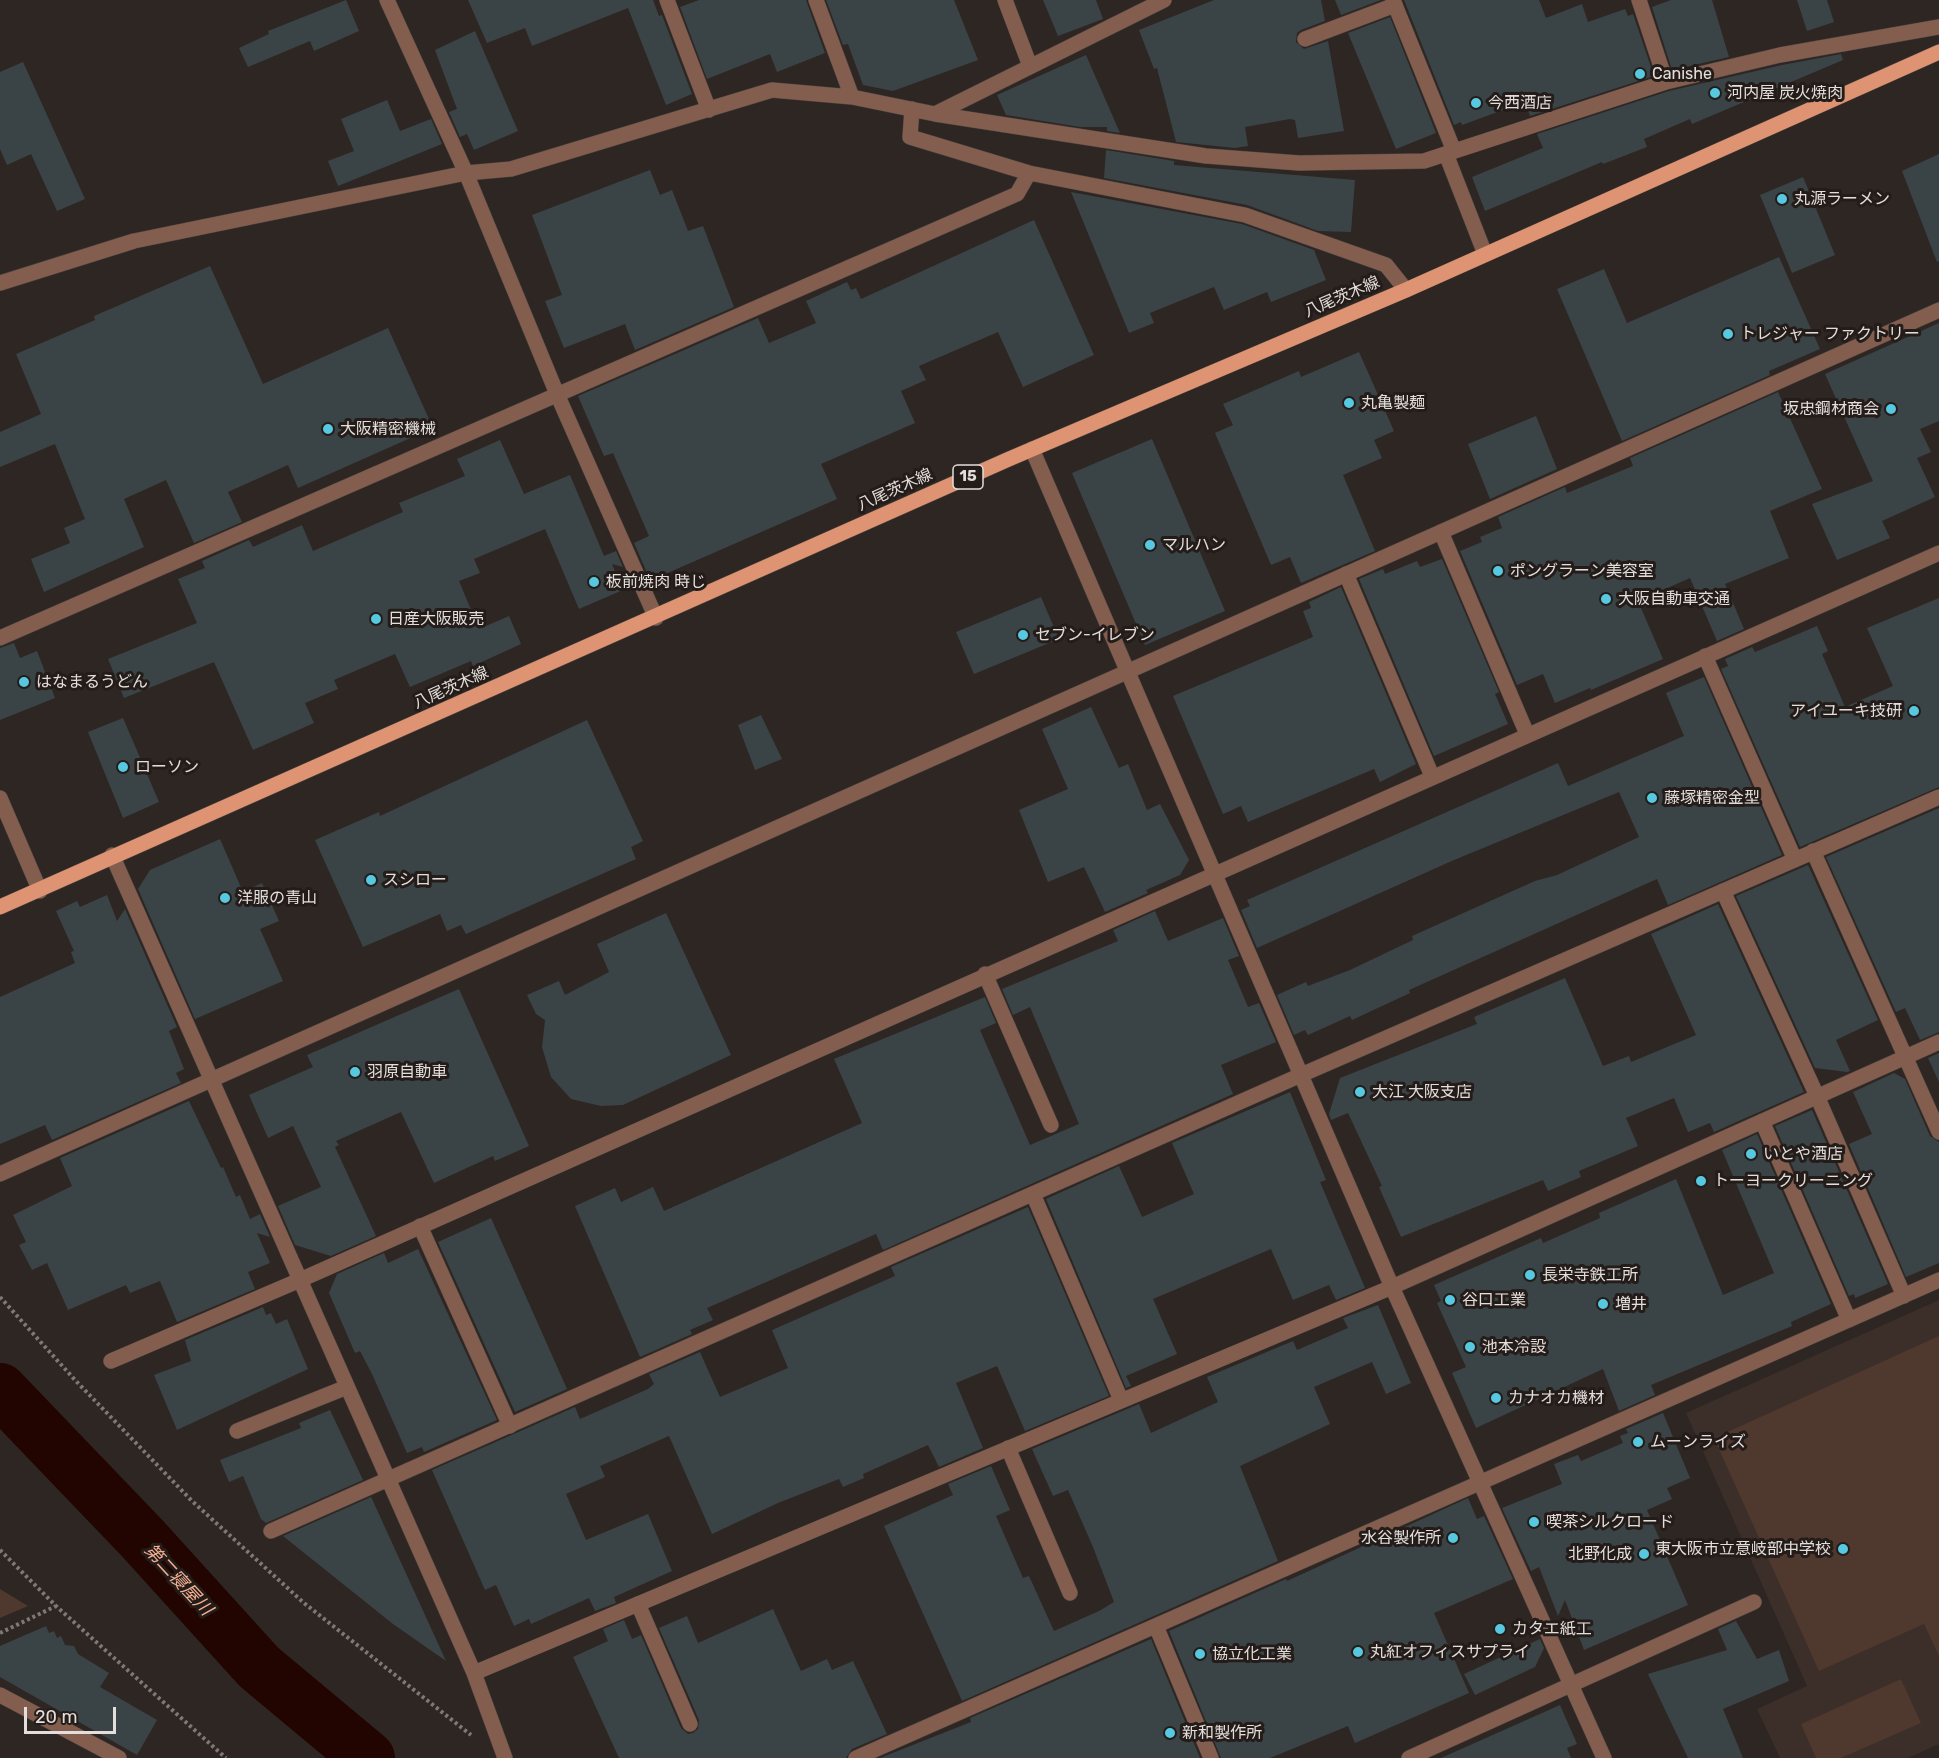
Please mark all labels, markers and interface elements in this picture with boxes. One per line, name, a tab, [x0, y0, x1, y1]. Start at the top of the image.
place label: Canishe	[1652, 64, 1712, 84]
marker: Canishe	[1633, 67, 1647, 81]
place label: 河内屋 炭火焼肉	[1727, 83, 1843, 103]
marker: 河内屋 炭火焼肉	[1708, 86, 1722, 100]
place label: 今西酒店	[1488, 93, 1552, 113]
marker: 今西酒店	[1469, 96, 1483, 110]
place label: 丸源ラーメン	[1794, 189, 1890, 209]
marker: 丸源ラーメン	[1775, 192, 1789, 206]
street label: 八尾茨木線	[1301, 273, 1383, 321]
place label: トレジャー ファクトリー	[1740, 324, 1920, 344]
marker: トレジャー ファクトリー	[1721, 327, 1735, 341]
place label: 丸亀製麺	[1361, 393, 1425, 413]
marker: 丸亀製麺	[1342, 396, 1356, 410]
place label: 坂忠鋼材商会	[1783, 399, 1879, 419]
marker: 坂忠鋼材商会	[1884, 402, 1898, 416]
place label: 大阪精密機械	[340, 419, 436, 439]
marker: 大阪精密機械	[321, 422, 335, 436]
street label: 八尾茨木線	[855, 465, 935, 515]
road number: 15	[953, 465, 983, 489]
place label: マルハン	[1162, 535, 1226, 555]
marker: マルハン	[1143, 538, 1157, 552]
place label: ポングラーン美容室	[1510, 561, 1654, 581]
marker: ポングラーン美容室	[1491, 564, 1505, 578]
place label: 板前焼肉 時じ	[606, 572, 706, 592]
marker: 板前焼肉 時じ	[587, 575, 601, 589]
place label: 大阪自動車交通	[1618, 589, 1730, 609]
marker: 大阪自動車交通	[1599, 592, 1613, 606]
place label: 日産大阪販売	[388, 609, 484, 629]
marker: 日産大阪販売	[369, 612, 383, 626]
place label: セブン-イレブン	[1035, 625, 1155, 645]
marker: セブン-イレブン	[1016, 628, 1030, 642]
street label: 八尾茨木線	[411, 663, 491, 713]
place label: はなまるうどん	[36, 672, 148, 692]
marker: はなまるうどん	[17, 675, 31, 689]
place label: アイユーキ技研	[1790, 701, 1902, 721]
marker: アイユーキ技研	[1907, 704, 1921, 718]
place label: ローソン	[135, 757, 199, 777]
marker: ローソン	[116, 760, 130, 774]
place label: 藤塚精密金型	[1664, 788, 1760, 808]
marker: 藤塚精密金型	[1645, 791, 1659, 805]
place label: スシロー	[383, 870, 447, 890]
marker: スシロー	[364, 873, 378, 887]
place label: 洋服の青山	[237, 888, 317, 908]
marker: 洋服の青山	[218, 891, 232, 905]
place label: 羽原自動車	[367, 1062, 447, 1082]
marker: 羽原自動車	[348, 1065, 362, 1079]
place label: 大江 大阪支店	[1372, 1082, 1472, 1102]
marker: 大江 大阪支店	[1353, 1085, 1367, 1099]
place label: いとや酒店	[1763, 1144, 1843, 1164]
marker: いとや酒店	[1744, 1147, 1758, 1161]
place label: トーヨークリーニング	[1713, 1171, 1873, 1191]
marker: トーヨークリーニング	[1694, 1174, 1708, 1188]
place label: 長栄寺鉄工所	[1542, 1265, 1638, 1285]
marker: 長栄寺鉄工所	[1523, 1268, 1537, 1282]
place label: 谷口工業	[1462, 1290, 1526, 1310]
marker: 谷口工業	[1443, 1293, 1457, 1307]
place label: 増井	[1615, 1294, 1647, 1314]
marker: 増井	[1596, 1297, 1610, 1311]
place label: 池本冷設	[1482, 1337, 1546, 1357]
marker: 池本冷設	[1463, 1340, 1477, 1354]
place label: カナオカ機材	[1508, 1388, 1604, 1408]
marker: カナオカ機材	[1489, 1391, 1503, 1405]
place label: ムーンライズ	[1650, 1432, 1746, 1452]
marker: ムーンライズ	[1631, 1435, 1645, 1449]
place label: 喫茶シルクロード	[1546, 1512, 1674, 1532]
marker: 喫茶シルクロード	[1527, 1515, 1541, 1529]
place label: 水谷製作所	[1361, 1528, 1441, 1548]
marker: 水谷製作所	[1446, 1531, 1460, 1545]
place label: 東大阪市立意岐部中学校	[1655, 1539, 1831, 1559]
water label: 第二寝屋川	[139, 1540, 217, 1620]
marker: 東大阪市立意岐部中学校	[1836, 1542, 1850, 1556]
place label: 北野化成	[1568, 1544, 1632, 1564]
marker: 北野化成	[1637, 1547, 1651, 1561]
place label: カタエ紙工	[1512, 1619, 1592, 1639]
marker: カタエ紙工	[1493, 1622, 1507, 1636]
place label: 丸紅オフィスサプライ	[1370, 1642, 1530, 1662]
place label: 協立化工業	[1212, 1644, 1292, 1664]
marker: 丸紅オフィスサプライ	[1351, 1645, 1365, 1659]
marker: 協立化工業	[1193, 1647, 1207, 1661]
scale bar	[27, 1695, 118, 1733]
text: 20 m	[35, 1706, 77, 1728]
place label: 新和製作所	[1182, 1723, 1262, 1743]
marker: 新和製作所	[1163, 1726, 1177, 1740]

